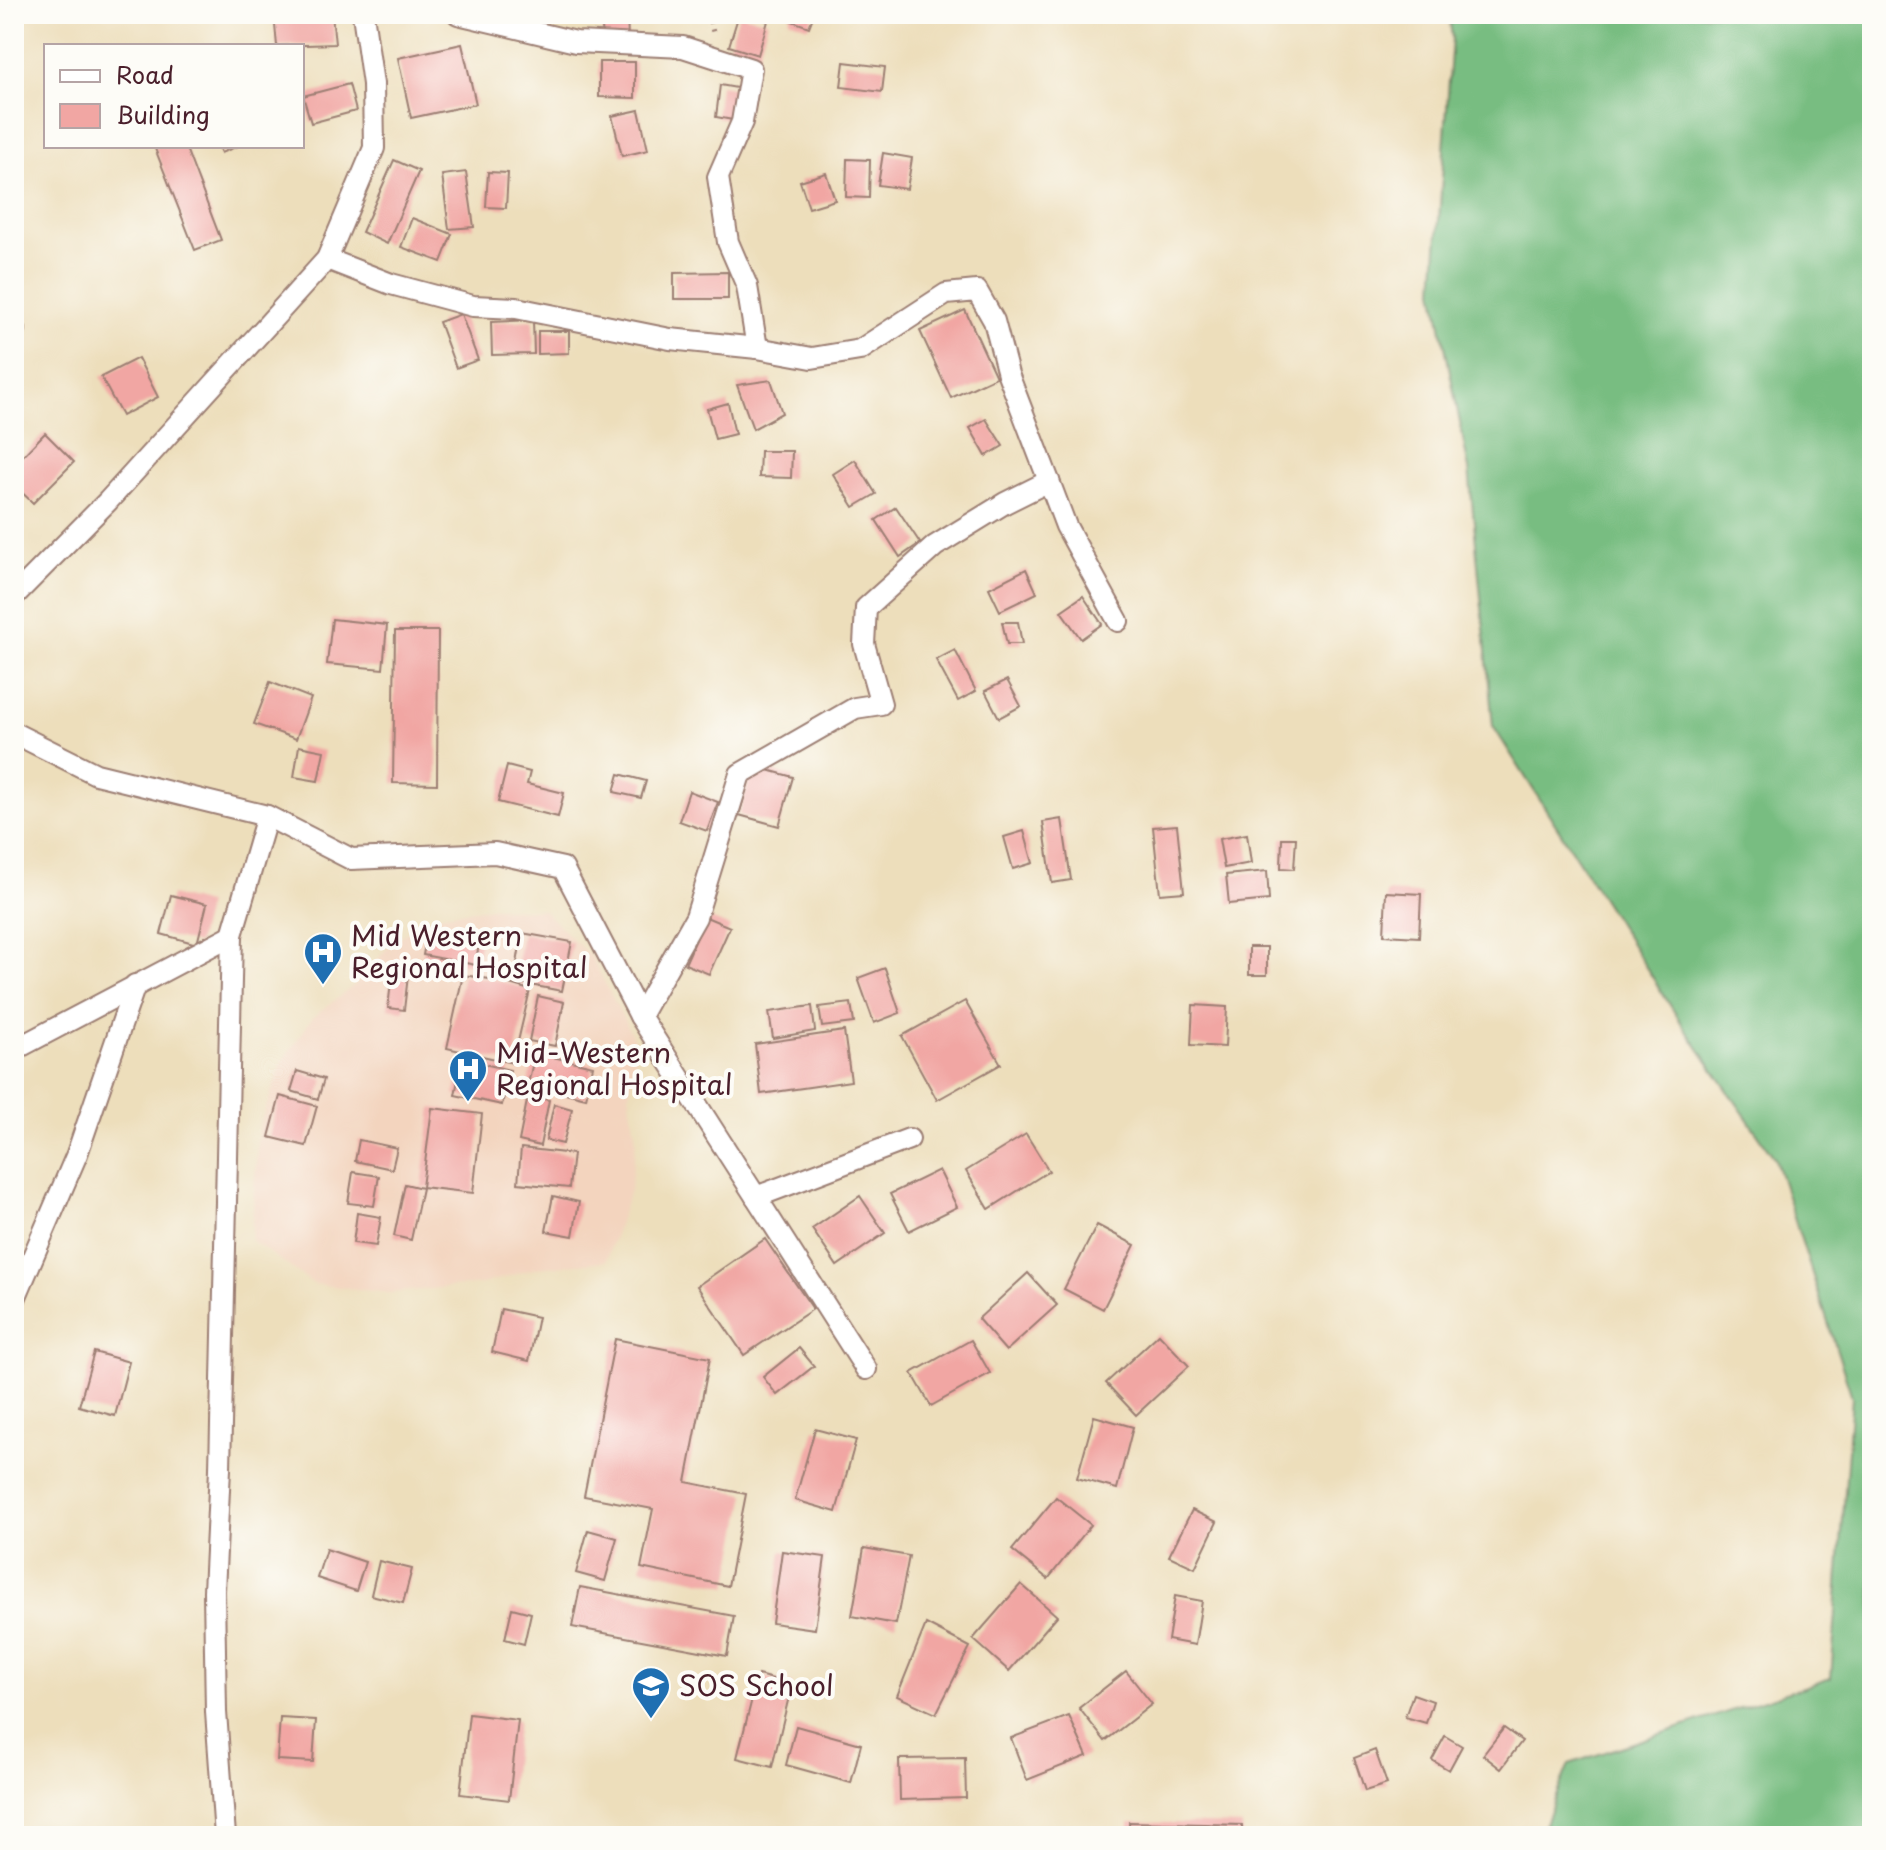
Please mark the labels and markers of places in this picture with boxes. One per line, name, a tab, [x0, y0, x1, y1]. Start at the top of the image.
place label: Mid Western Regional Hospital	[351, 913, 587, 988]
hospital icon: Mid Western Regional Hospital	[302, 931, 344, 986]
place label: Mid-Western Regional Hospital	[496, 1030, 732, 1105]
hospital icon: Mid-Western Regional Hospital	[447, 1048, 489, 1103]
place label: SOS School	[679, 1663, 834, 1706]
school or university icon: SOS School	[630, 1665, 672, 1720]

